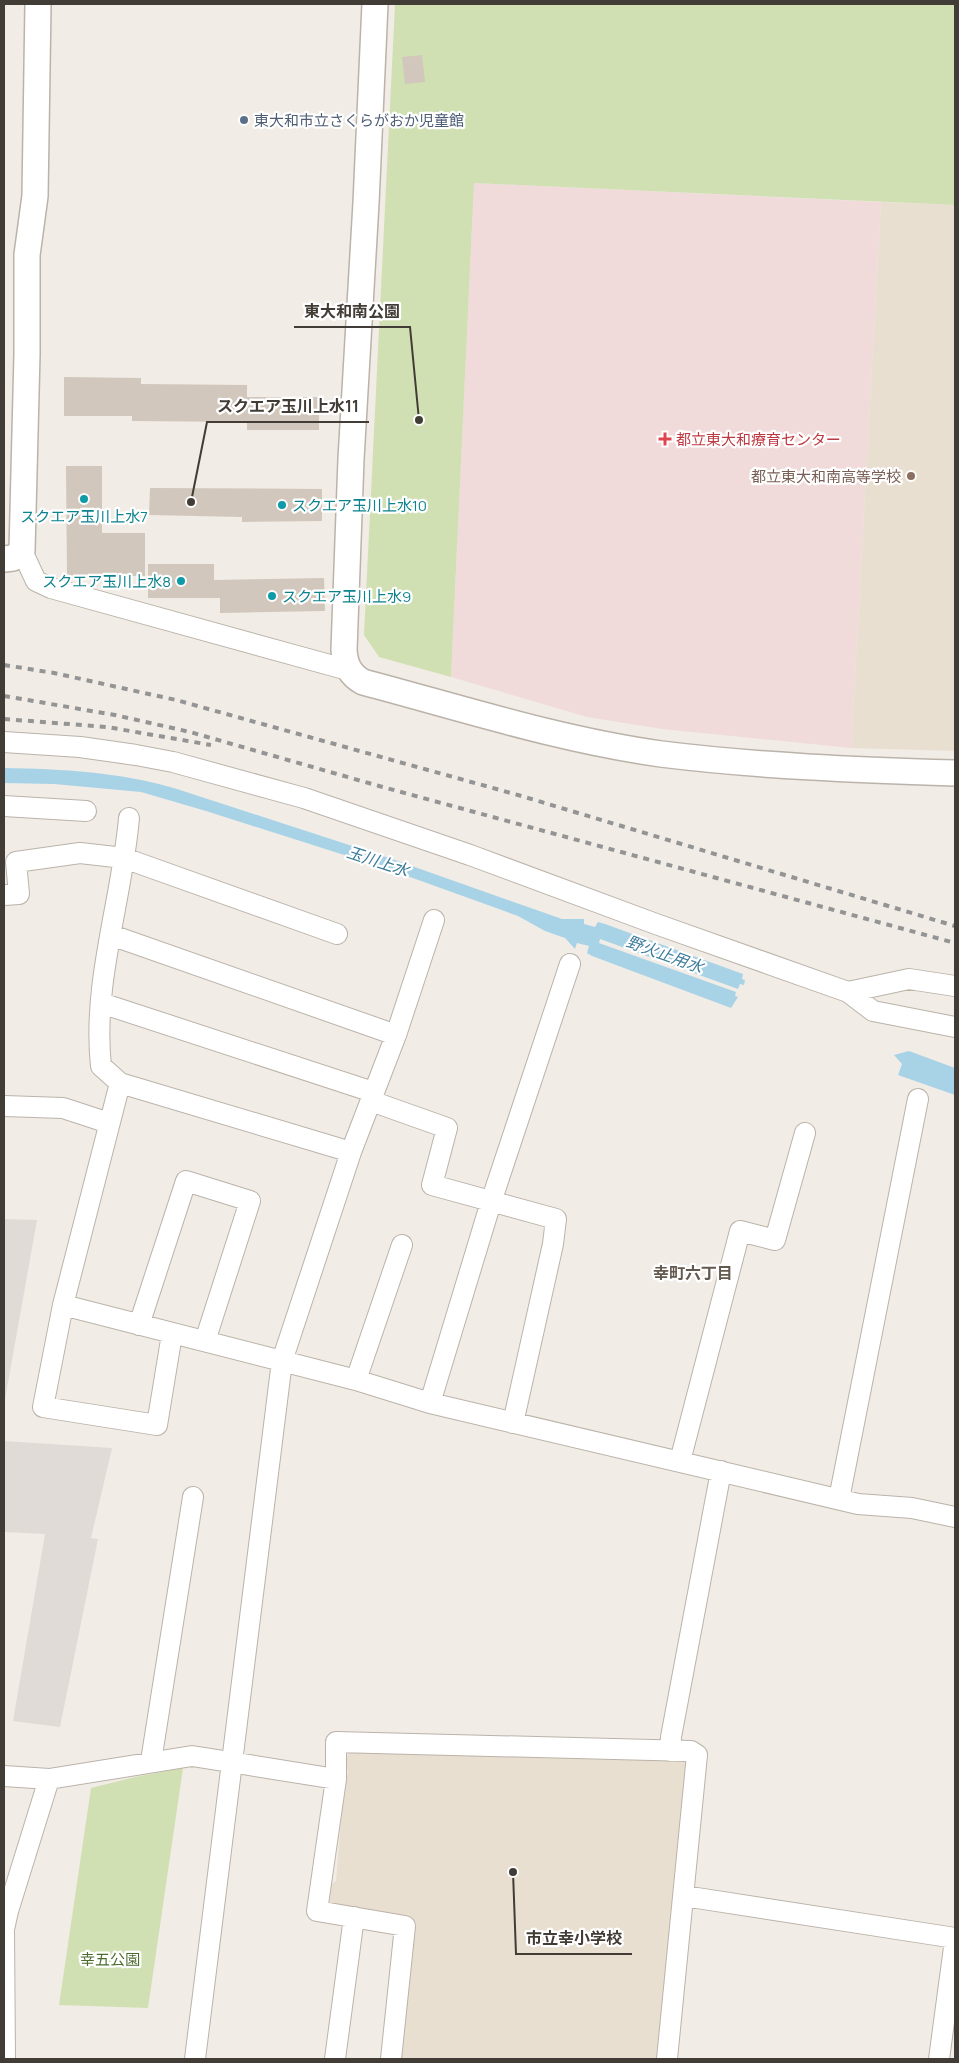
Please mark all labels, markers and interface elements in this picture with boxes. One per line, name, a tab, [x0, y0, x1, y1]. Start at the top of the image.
place label: 東大和市立さくらがおか児童館	[254, 110, 464, 131]
marker: 東大和市立さくらがおか児童館	[238, 114, 250, 126]
callout: 東大和南公園	[294, 296, 410, 327]
text: 東大和南公園	[304, 300, 400, 322]
callout: スクエア玉川上水11	[207, 391, 369, 422]
text: スクエア玉川上水11	[217, 395, 359, 417]
place label: 都立東大和療育センター	[676, 429, 841, 450]
marker: 都立東大和療育センター	[658, 432, 672, 446]
place label: 都立東大和南高等学校	[751, 466, 901, 487]
marker: 都立東大和南高等学校	[905, 470, 917, 482]
marker: スクエア玉川上水7	[78, 493, 90, 505]
place label: スクエア玉川上水10	[292, 495, 427, 516]
marker: スクエア玉川上水10	[276, 499, 288, 511]
place label: スクエア玉川上水7	[20, 506, 148, 527]
place label: スクエア玉川上水8	[42, 571, 171, 592]
marker: スクエア玉川上水8	[175, 575, 187, 587]
place label: スクエア玉川上水9	[282, 586, 411, 607]
marker: スクエア玉川上水9	[266, 590, 278, 602]
water label: 玉川上水	[344, 841, 414, 882]
water label: 野火止用水	[624, 930, 708, 979]
district label: 幸町六丁目	[653, 1262, 733, 1284]
callout: 市立幸小学校	[516, 1923, 632, 1954]
text: 市立幸小学校	[526, 1927, 622, 1949]
park label: 幸五公園	[80, 1949, 140, 1970]

